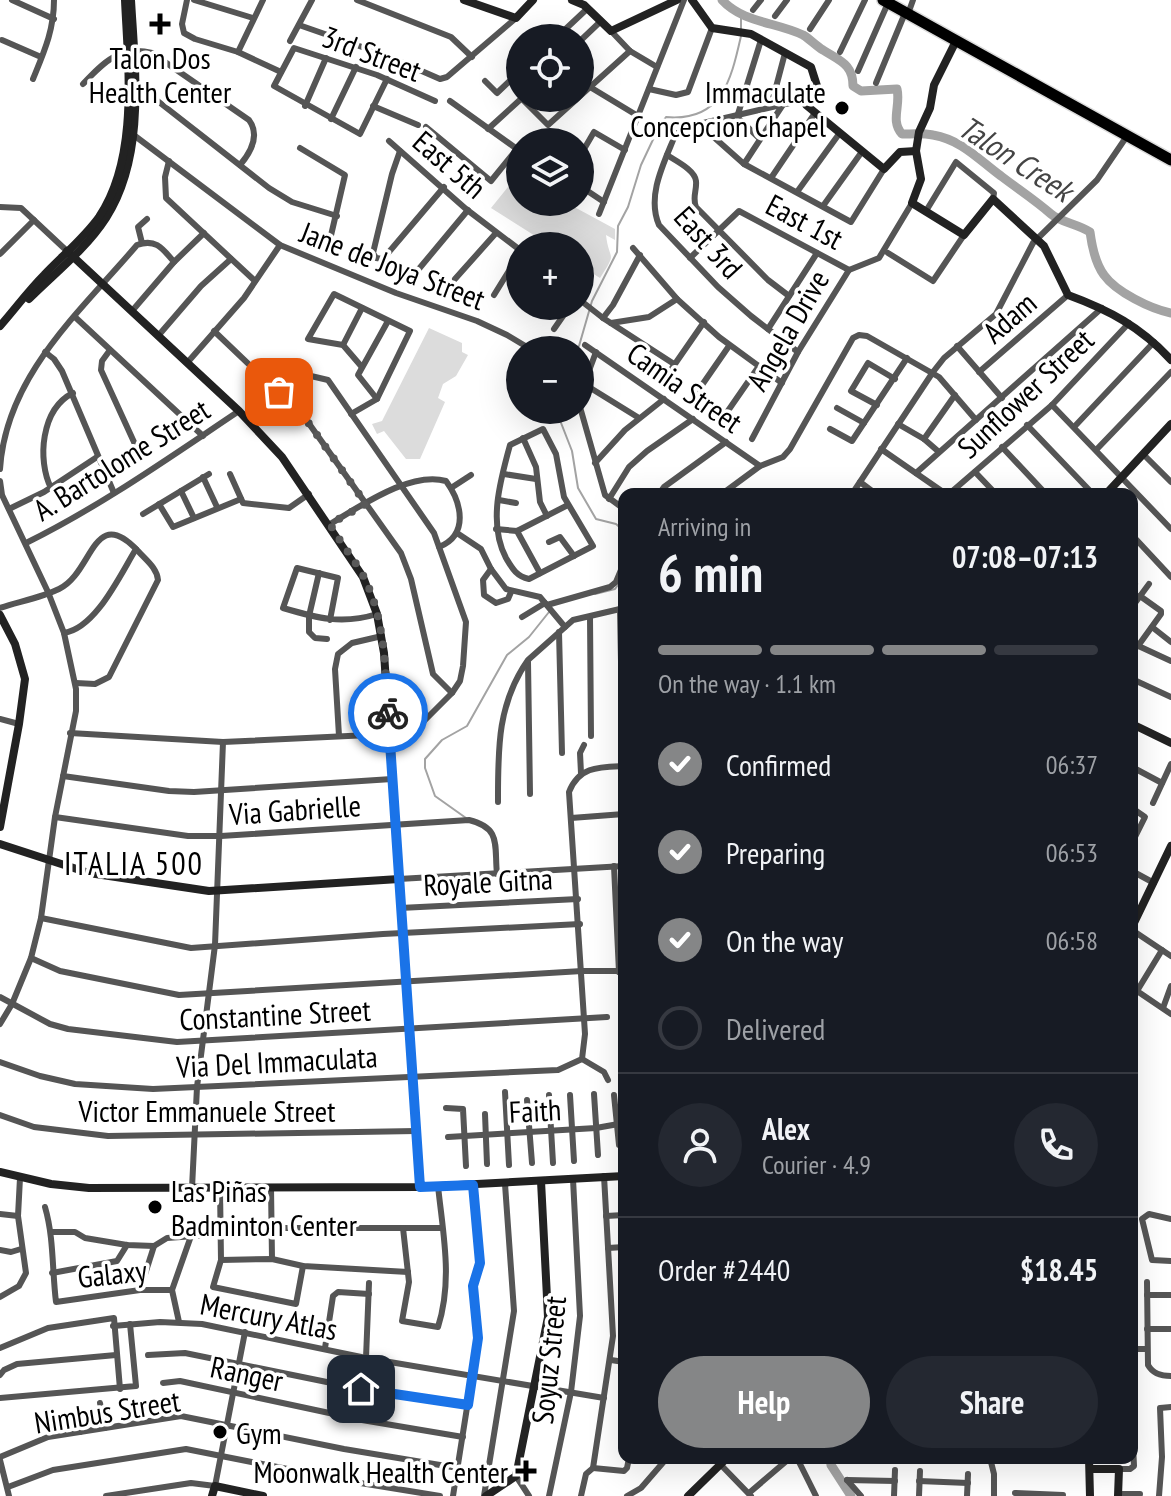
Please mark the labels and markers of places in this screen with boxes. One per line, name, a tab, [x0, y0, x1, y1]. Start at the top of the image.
marker: Talon Dos Health Center	[149, 13, 171, 35]
place label: Talon Dos Health Center	[89, 38, 232, 111]
place label: Immaculate Concepcion Chapel	[630, 72, 826, 145]
marker: Immaculate Concepcion Chapel	[833, 99, 851, 117]
pin	[245, 358, 313, 426]
place label: Las Piñas Badminton Center	[171, 1171, 358, 1244]
marker: Las Piñas Badminton Center	[146, 1198, 164, 1216]
pin	[327, 1355, 395, 1423]
place label: Gym	[236, 1413, 282, 1452]
marker: Gym	[211, 1423, 229, 1441]
place label: Moonwalk Health Center	[253, 1452, 509, 1491]
marker: Moonwalk Health Center	[515, 1460, 537, 1482]

